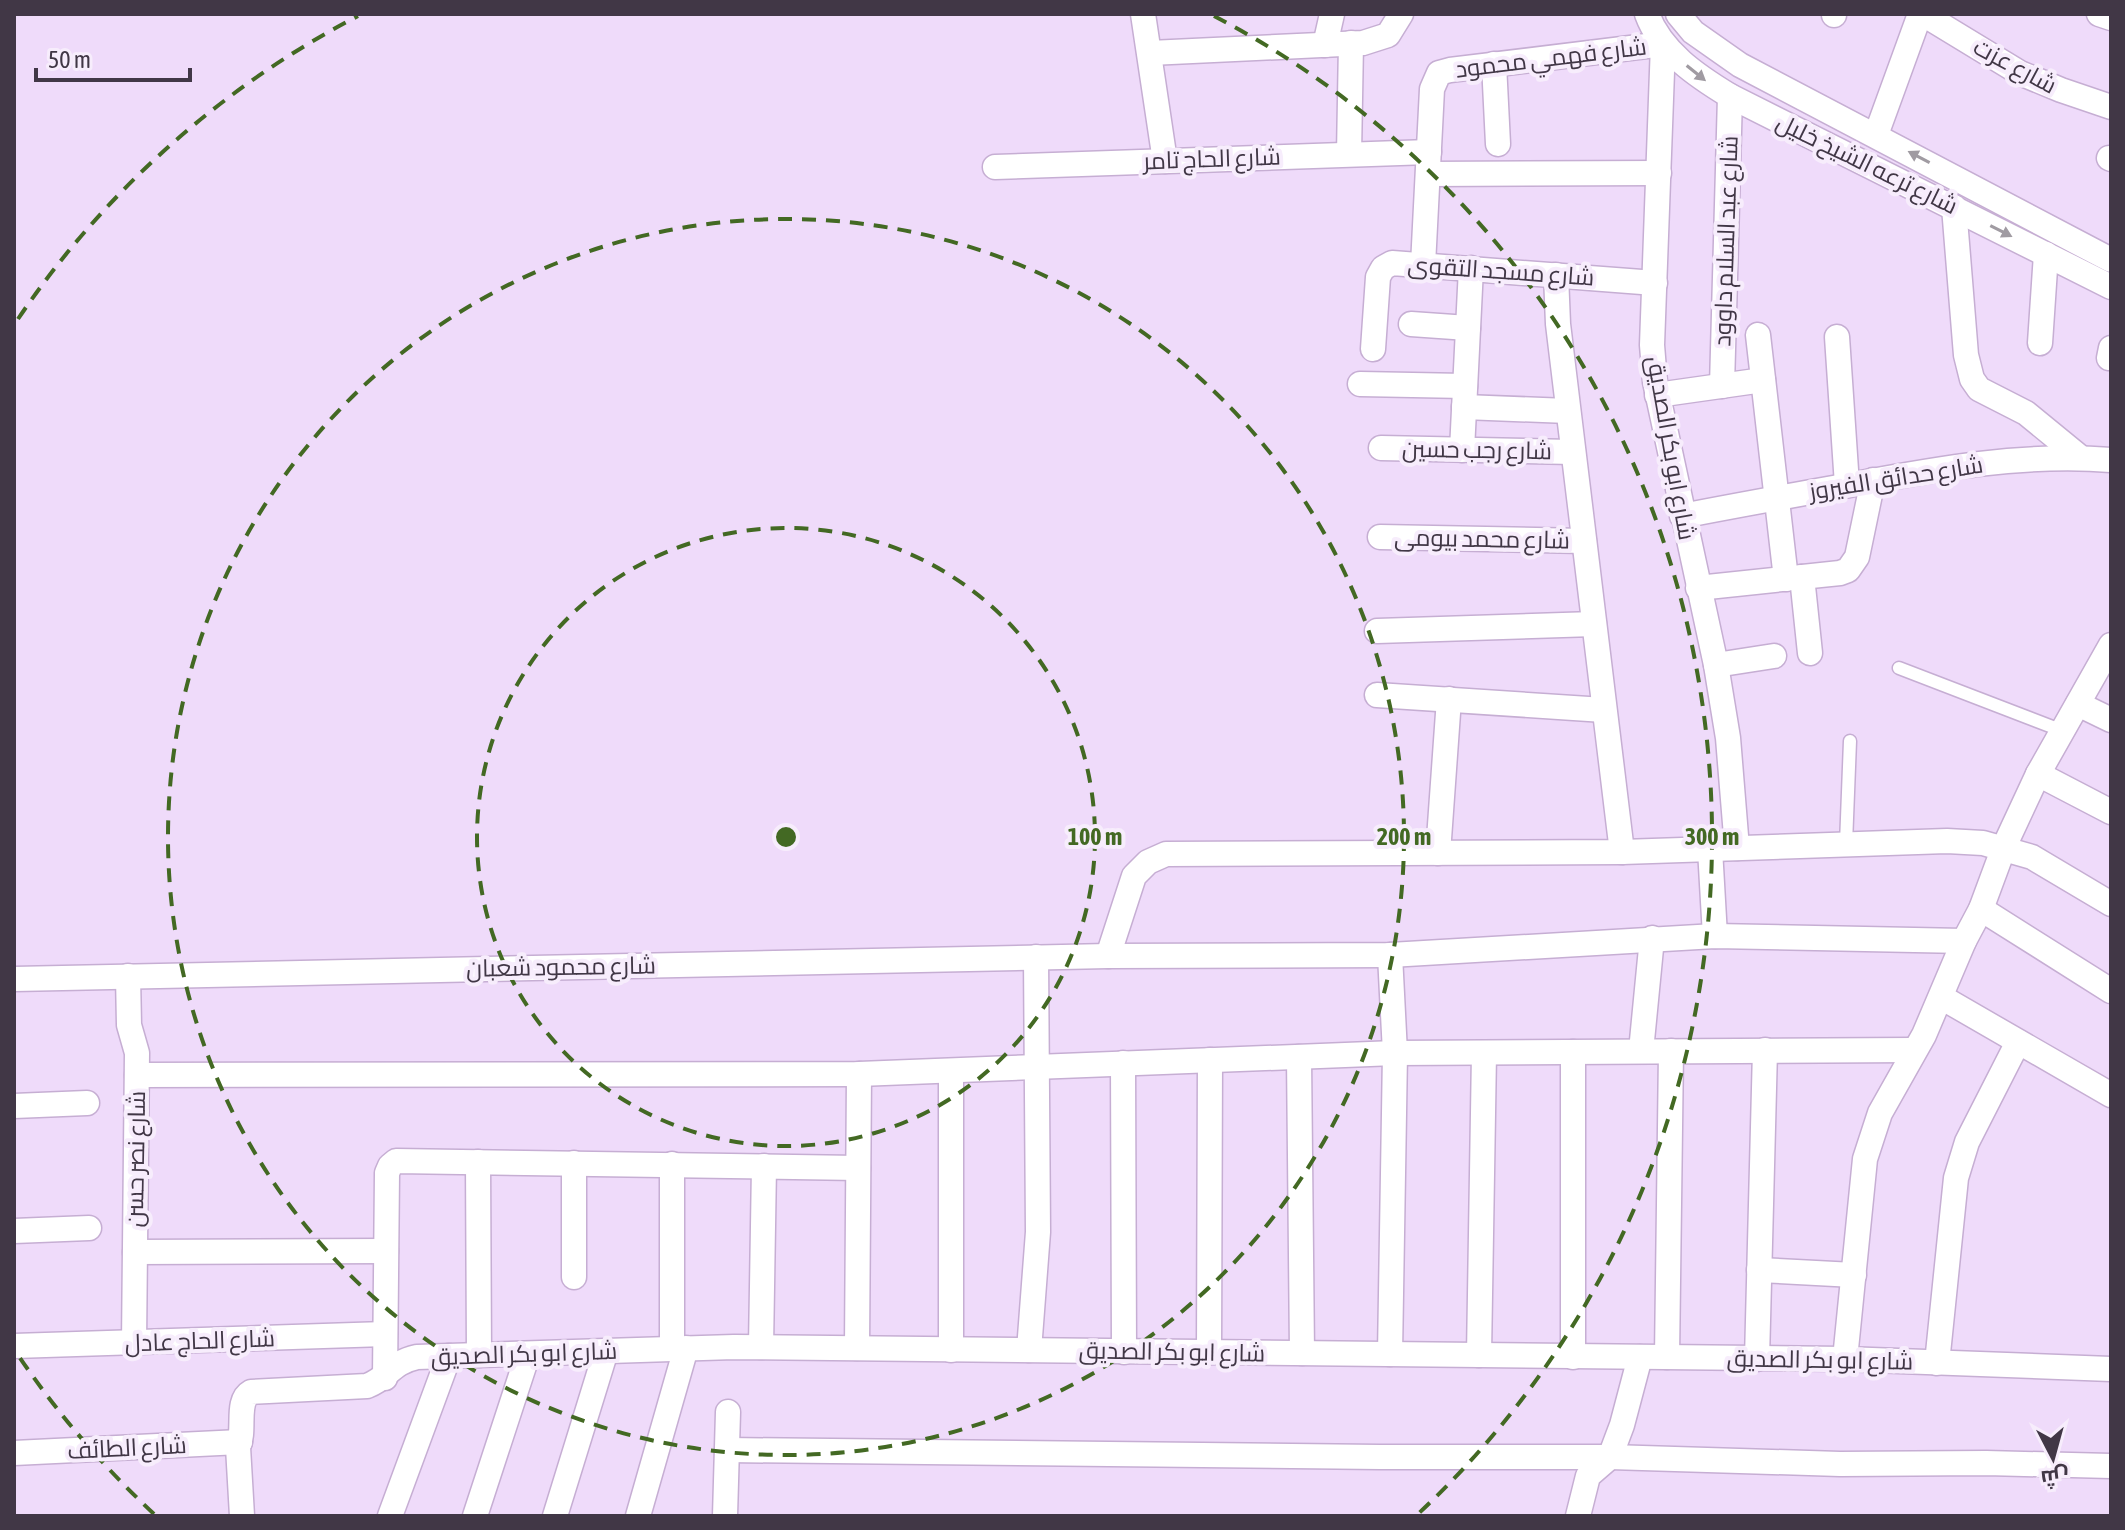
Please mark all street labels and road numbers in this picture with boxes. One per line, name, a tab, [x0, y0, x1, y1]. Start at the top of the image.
street label: شارع فهمي محمود	[1454, 32, 1649, 89]
street label: شارع عزت	[1968, 32, 2061, 101]
street label: شارع ترعه الشيخ خليل	[1771, 108, 1962, 222]
street label: شارع عبد السلام داوود	[1708, 135, 1746, 347]
street label: شارع الحاج تامر	[1141, 143, 1281, 177]
street label: شارع مسجد التقوى	[1406, 251, 1595, 293]
street label: شارع ابو بكر الصديق	[1639, 354, 1701, 543]
street label: شارع رجب حسين	[1402, 435, 1552, 467]
street label: شارع حدائق الفيروز	[1805, 450, 1985, 508]
street label: شارع محمد بيومى	[1394, 523, 1570, 557]
street label: شارع محمود شعبان	[466, 951, 656, 985]
street label: شارع نصر حسن	[121, 1090, 153, 1228]
street label: شارع الحاج عادل	[124, 1324, 276, 1360]
street label: شارع ابو بكر الصديق	[1078, 1336, 1266, 1370]
street label: شارع ابو بكر الصديق	[430, 1337, 618, 1373]
street label: شارع ابو بكر الصديق	[1726, 1344, 1914, 1378]
street label: شارع الطائف	[67, 1431, 188, 1467]

